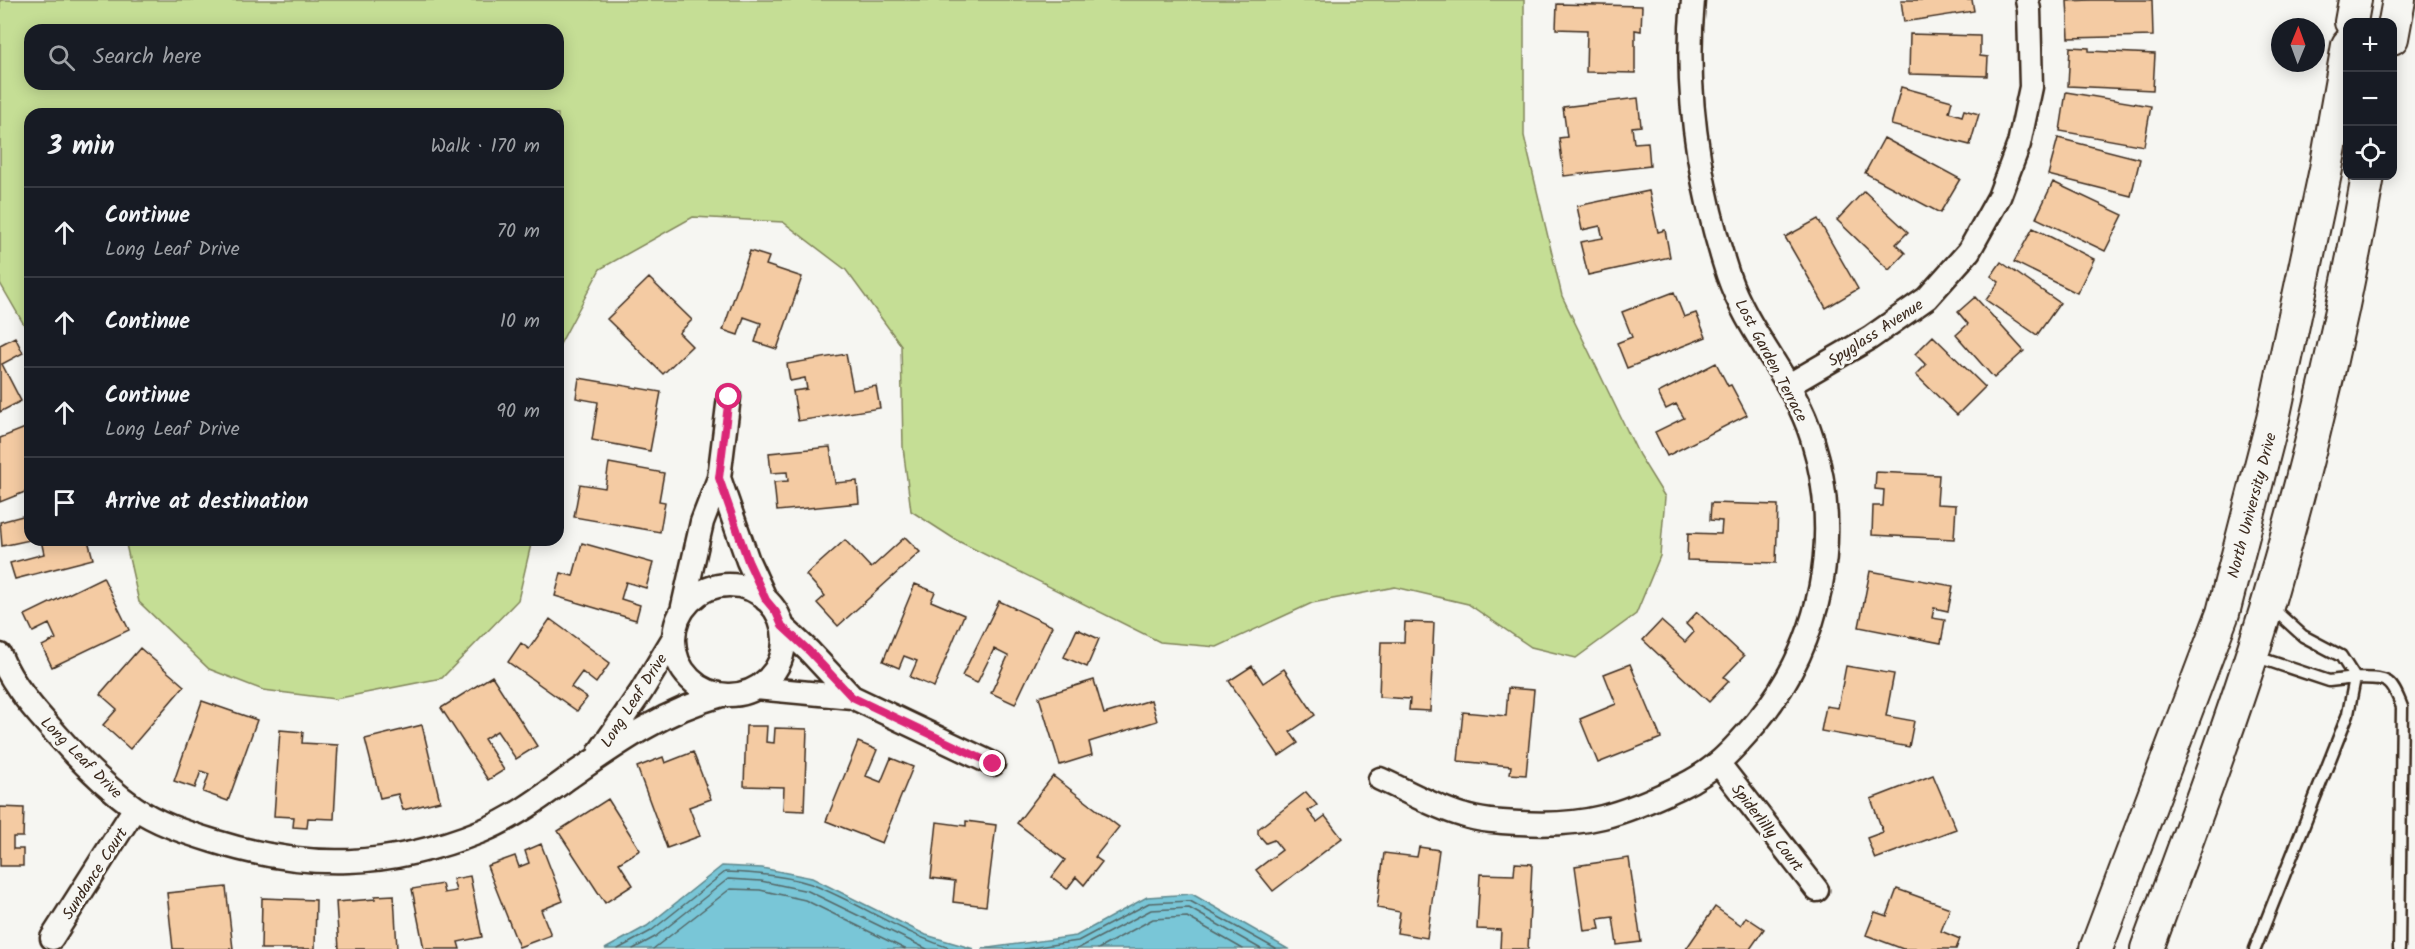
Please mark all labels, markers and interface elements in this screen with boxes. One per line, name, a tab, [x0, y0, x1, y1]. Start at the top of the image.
north arrow	[2271, 18, 2325, 72]
map controls	[2343, 18, 2397, 180]
button: +	[2343, 18, 2397, 72]
search box	[24, 24, 564, 90]
text: Search here	[93, 40, 201, 75]
icon: search	[45, 41, 78, 74]
button: −	[2343, 72, 2397, 126]
text: 3 min	[48, 126, 115, 168]
button: locate	[2343, 126, 2397, 180]
text: Walk · 170 m	[430, 131, 540, 163]
text: Continue	[105, 199, 190, 234]
icon: ahead	[48, 216, 81, 249]
text: 70 m	[497, 216, 540, 248]
text: Long Leaf Drive	[105, 234, 240, 266]
street label: Spyglass Avenue	[1823, 293, 1929, 374]
street label: Lost Garden Terrace	[1728, 295, 1814, 427]
text: Continue	[105, 305, 190, 340]
icon: ahead	[48, 306, 81, 339]
text: 10 m	[500, 306, 540, 338]
text: Continue	[105, 379, 190, 414]
route start	[715, 383, 741, 409]
icon: ahead	[48, 396, 81, 429]
text: 90 m	[496, 396, 540, 428]
text: Long Leaf Drive	[105, 414, 240, 446]
street label: North University Drive	[2221, 430, 2284, 581]
text: Arrive at destination	[105, 485, 308, 520]
icon: arrive	[48, 486, 81, 519]
street label: Long Leaf Drive	[594, 649, 674, 753]
street label: Long Leaf Drive	[34, 711, 128, 805]
route end	[979, 750, 1005, 776]
street label: Spiderlilly Court	[1724, 778, 1810, 878]
street label: Sundance Court	[56, 822, 135, 925]

